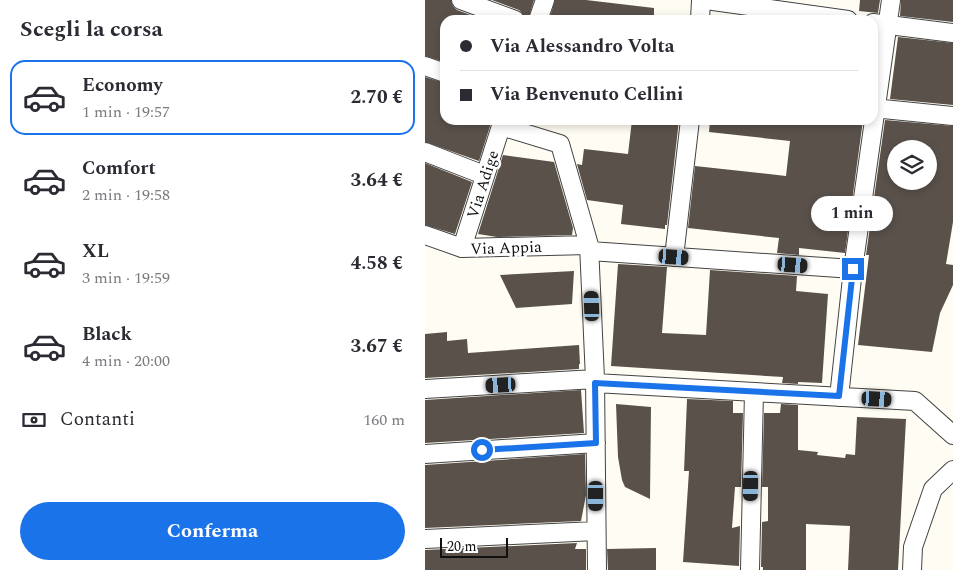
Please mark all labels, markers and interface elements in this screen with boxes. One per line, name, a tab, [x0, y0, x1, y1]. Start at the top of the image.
text: Scegli la corsa	[20, 13, 163, 46]
text: Via Alessandro Volta	[490, 32, 675, 61]
text: Economy	[82, 71, 163, 100]
icon: car	[22, 75, 67, 120]
text: Via Benvenuto Cellini	[490, 80, 683, 109]
text: 2.70 €	[351, 83, 403, 112]
text: 1 min · 19:57	[82, 100, 170, 124]
map controls	[887, 140, 937, 190]
button: layers	[887, 140, 937, 190]
street label: Via Adige	[461, 147, 505, 222]
text: Comfort	[82, 154, 156, 183]
icon: car	[22, 158, 67, 203]
text: 3.64 €	[351, 166, 403, 195]
text: 2 min · 19:58	[82, 183, 170, 207]
callout: 1 min	[812, 196, 894, 232]
text: 1 min	[831, 201, 873, 225]
street label: Via Appia	[470, 235, 542, 261]
text: XL	[82, 237, 109, 266]
icon: car	[22, 241, 67, 286]
car	[658, 248, 689, 266]
text: 4.58 €	[351, 249, 403, 278]
car	[777, 256, 808, 274]
route end	[842, 258, 864, 280]
text: 3 min · 19:59	[82, 266, 170, 290]
car	[583, 291, 600, 321]
text: Black	[82, 320, 132, 349]
icon: car	[22, 324, 67, 369]
text: 3.67 €	[351, 332, 403, 361]
text: 4 min · 20:00	[82, 349, 170, 373]
car	[485, 377, 516, 393]
car	[861, 391, 892, 407]
text: Contanti	[60, 405, 135, 434]
icon: cash	[20, 406, 48, 434]
text: 160 m	[363, 408, 405, 432]
route start	[471, 439, 493, 461]
car	[743, 471, 758, 501]
car	[588, 481, 603, 511]
button: Conferma	[20, 502, 405, 560]
scale bar	[440, 535, 507, 558]
text: 20 m	[447, 536, 477, 557]

